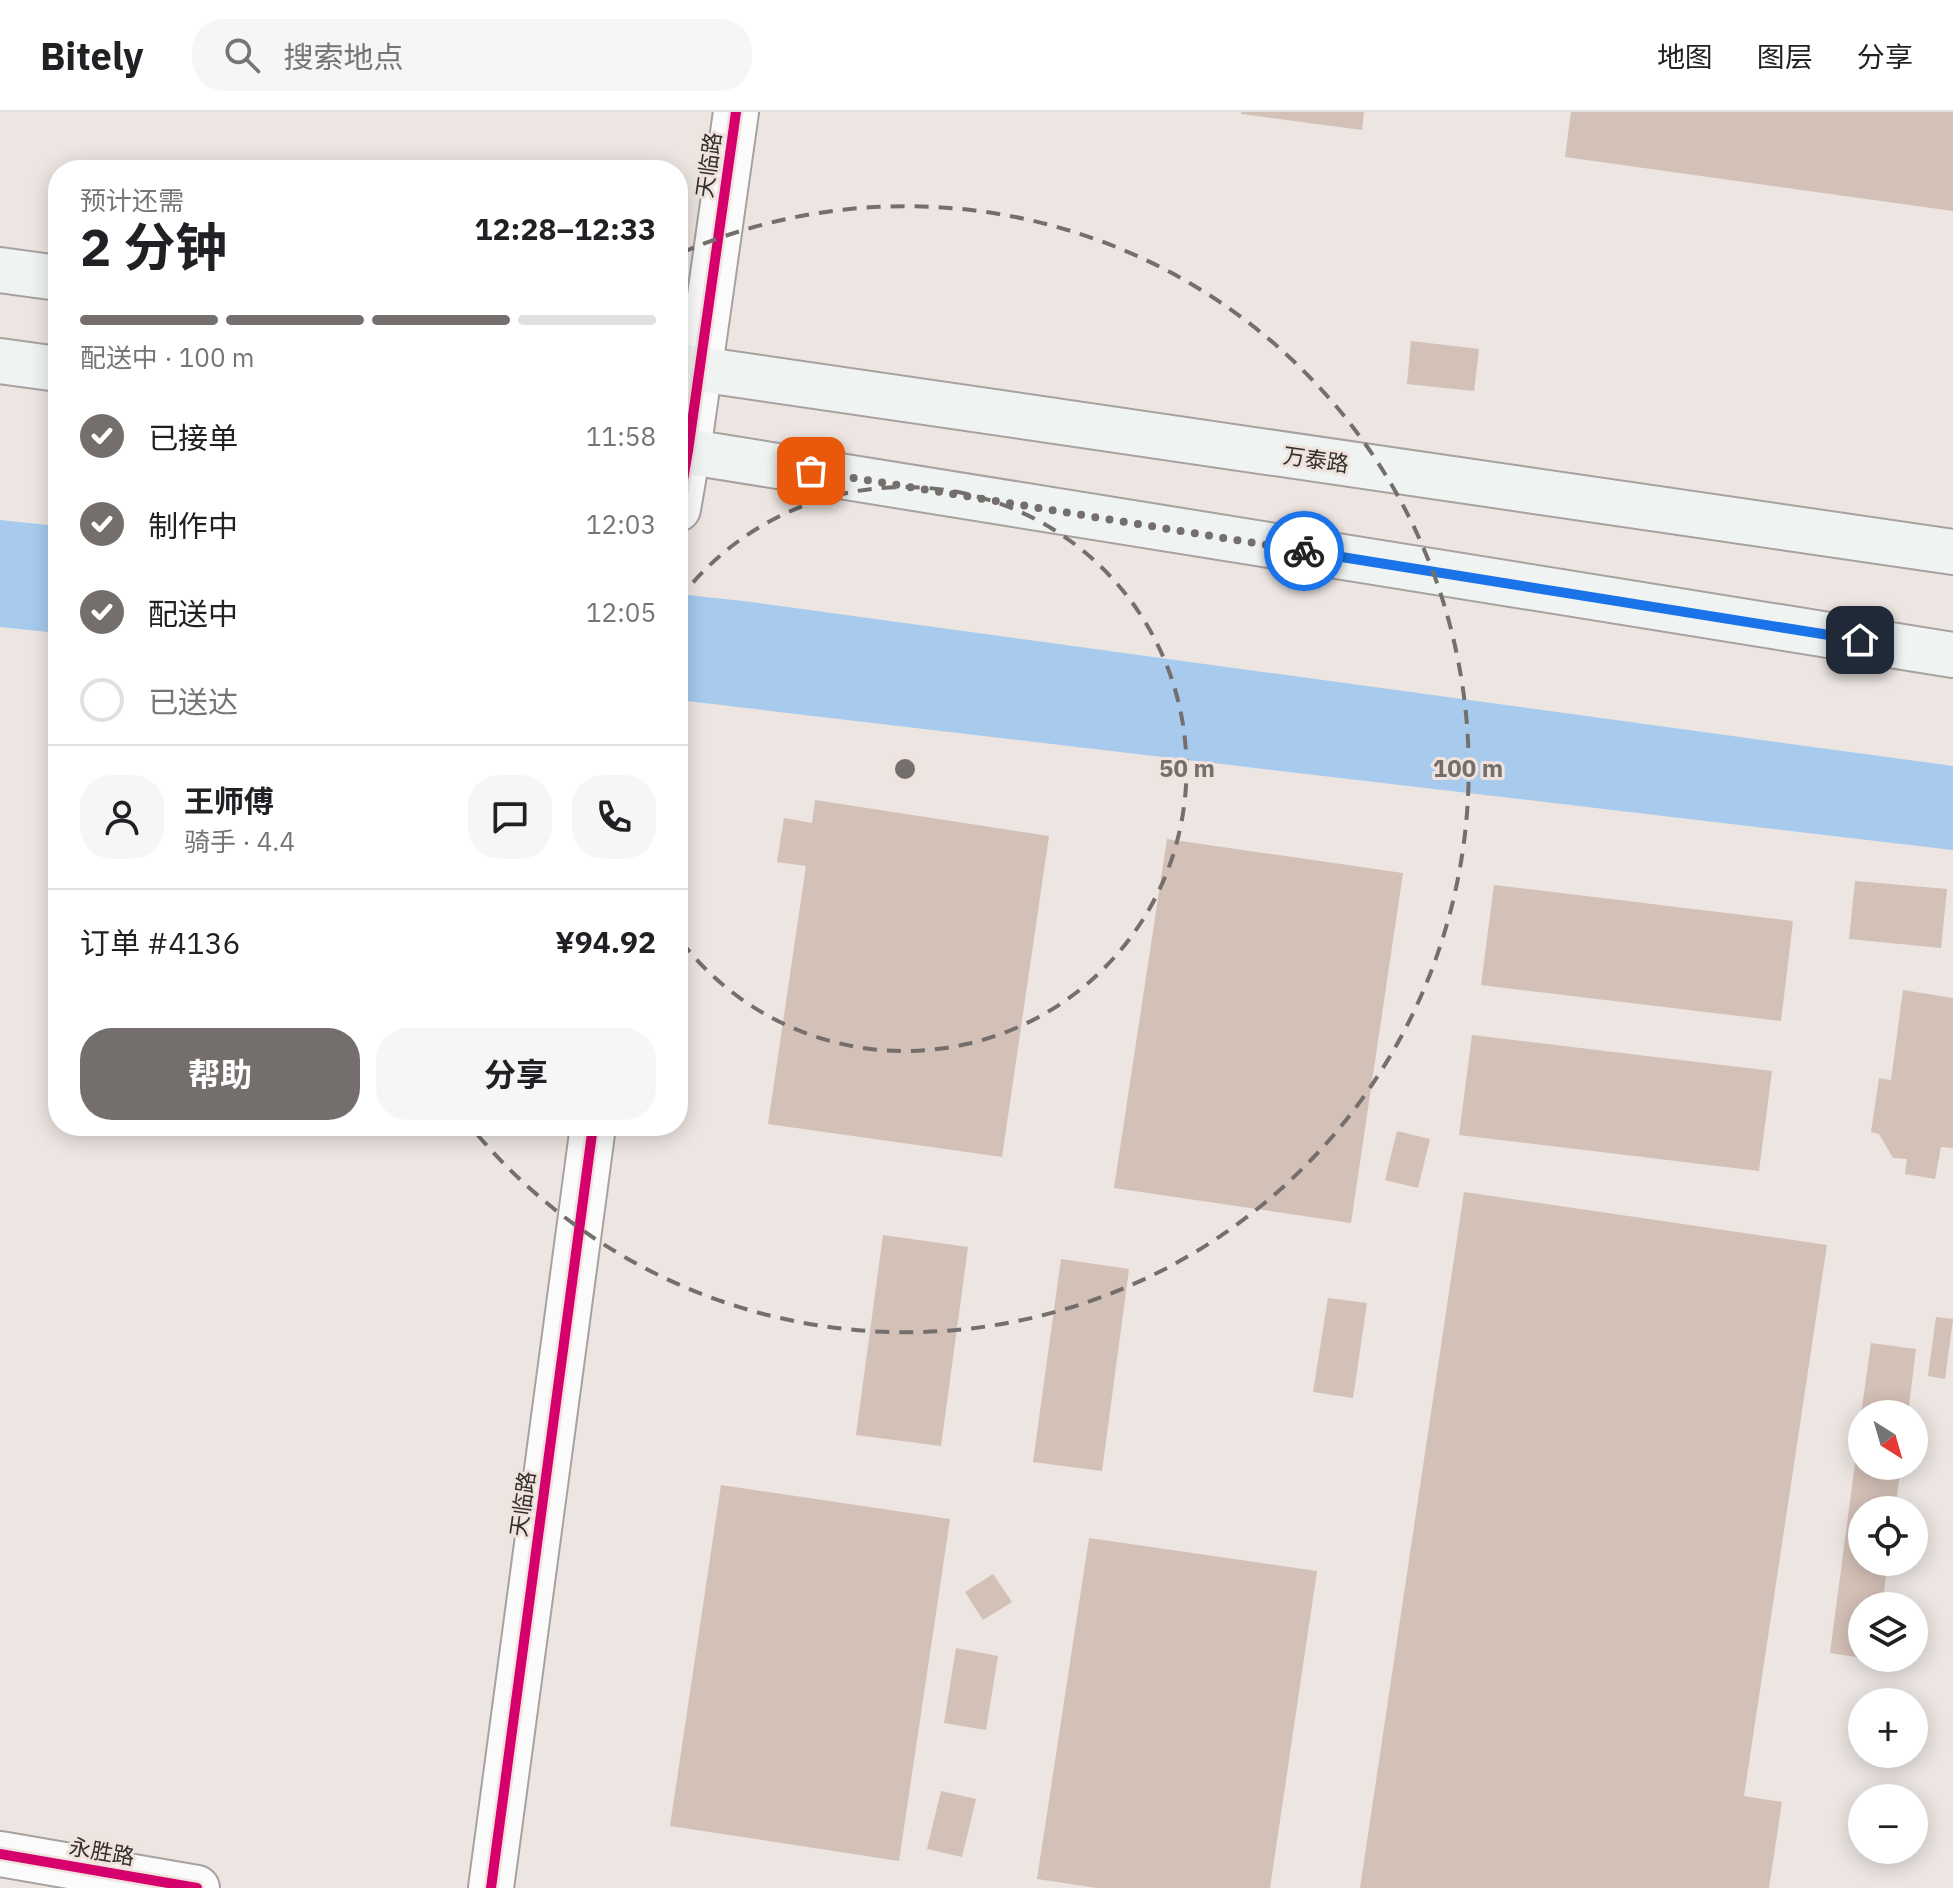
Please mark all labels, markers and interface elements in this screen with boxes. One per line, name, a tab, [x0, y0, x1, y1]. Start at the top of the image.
search box	[192, 19, 752, 91]
text: Bitely	[40, 31, 144, 80]
icon: search	[220, 33, 264, 77]
text: 搜索地点	[284, 37, 404, 76]
text: 地图	[1657, 38, 1713, 75]
text: 图层	[1757, 38, 1813, 75]
text: 分享	[1857, 38, 1913, 75]
street label: 天临路	[689, 130, 727, 200]
text: 预计还需	[80, 183, 184, 217]
text: 12:28–12:33	[475, 209, 656, 248]
text: 2 分钟	[80, 213, 227, 280]
text: 配送中 · 100 m	[80, 340, 254, 374]
icon: check	[80, 414, 124, 458]
text: 已接单	[148, 418, 238, 457]
text: 11:58	[586, 419, 656, 453]
pin	[777, 437, 845, 505]
street label: 万泰路	[1281, 440, 1351, 478]
icon: bag	[789, 449, 833, 493]
icon: check	[80, 502, 124, 546]
text: 制作中	[148, 506, 238, 545]
text: 12:03	[586, 507, 656, 541]
courier	[1264, 511, 1344, 591]
icon: bike	[1282, 529, 1326, 573]
icon: check	[80, 590, 124, 634]
text: 配送中	[148, 594, 238, 633]
text: 12:05	[586, 595, 656, 629]
pin	[1826, 606, 1894, 674]
icon: home	[1838, 618, 1882, 662]
text: 已送达	[148, 682, 238, 721]
text: 50 m	[1159, 752, 1215, 784]
text: 100 m	[1433, 752, 1503, 784]
centre of rings	[891, 755, 919, 783]
button: person	[80, 775, 164, 859]
button: chat	[468, 775, 552, 859]
button: phone	[572, 775, 656, 859]
text: 王师傅	[184, 781, 274, 820]
text: 骑手 · 4.4	[184, 824, 295, 858]
text: ¥94.92	[555, 922, 656, 961]
text: 订单 #4136	[80, 923, 240, 962]
button: 帮助	[80, 1028, 360, 1120]
button: 分享	[376, 1028, 656, 1120]
north arrow	[1848, 1400, 1928, 1480]
map controls	[1848, 1400, 1928, 1864]
street label: 天临路	[503, 1469, 541, 1539]
button: locate	[1848, 1496, 1928, 1576]
button: layers	[1848, 1592, 1928, 1672]
button: +	[1848, 1688, 1928, 1768]
button: −	[1848, 1784, 1928, 1864]
street label: 永胜路	[67, 1831, 137, 1871]

